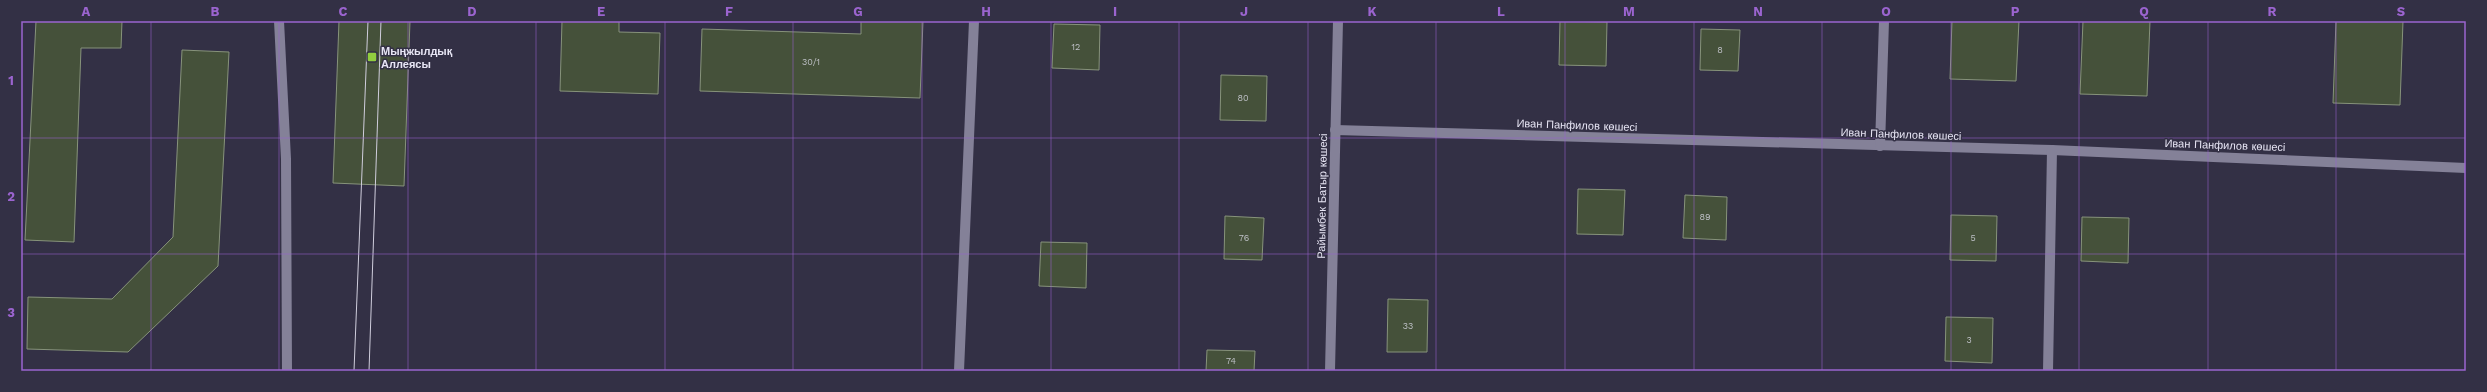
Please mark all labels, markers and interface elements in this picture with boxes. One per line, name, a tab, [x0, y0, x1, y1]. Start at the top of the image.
text: A	[82, 4, 91, 19]
text: B	[211, 4, 220, 19]
text: C	[339, 4, 348, 19]
text: D	[467, 4, 477, 19]
text: E	[597, 4, 605, 19]
text: F	[725, 4, 733, 19]
text: G	[853, 4, 863, 19]
text: H	[981, 4, 991, 19]
text: I	[1113, 4, 1117, 19]
text: J	[1240, 4, 1248, 19]
text: K	[1367, 4, 1377, 19]
text: L	[1497, 4, 1505, 19]
text: M	[1623, 4, 1635, 19]
text: N	[1753, 4, 1763, 19]
text: O	[1881, 4, 1891, 19]
text: P	[2011, 4, 2020, 19]
text: Q	[2139, 4, 2149, 19]
text: R	[2268, 4, 2277, 19]
text: S	[2397, 4, 2406, 19]
house number: 12	[1072, 42, 1080, 52]
place label: Мыңжылдық Аллеясы	[381, 45, 453, 71]
house number: 8	[1717, 45, 1723, 55]
marker: Мыңжылдық Аллеясы	[366, 51, 378, 63]
house number: 30/1	[802, 57, 820, 67]
text: 1	[8, 73, 14, 88]
house number: 80	[1237, 93, 1249, 103]
street label: Иван Панфилов көшесі	[1516, 117, 1638, 134]
street label: Иван Панфилов көшесі	[1840, 126, 1962, 143]
street label: Райымбек Батыр көшесі	[1315, 133, 1330, 259]
street label: Иван Панфилов көшесі	[2164, 137, 2286, 154]
text: 2	[7, 189, 15, 204]
house number: 89	[1699, 212, 1711, 222]
house number: 76	[1239, 233, 1249, 243]
house number: 5	[1970, 233, 1976, 243]
text: 3	[7, 305, 15, 320]
house number: 33	[1403, 321, 1413, 331]
house number: 3	[1966, 335, 1972, 345]
house number: 74	[1226, 356, 1236, 366]

